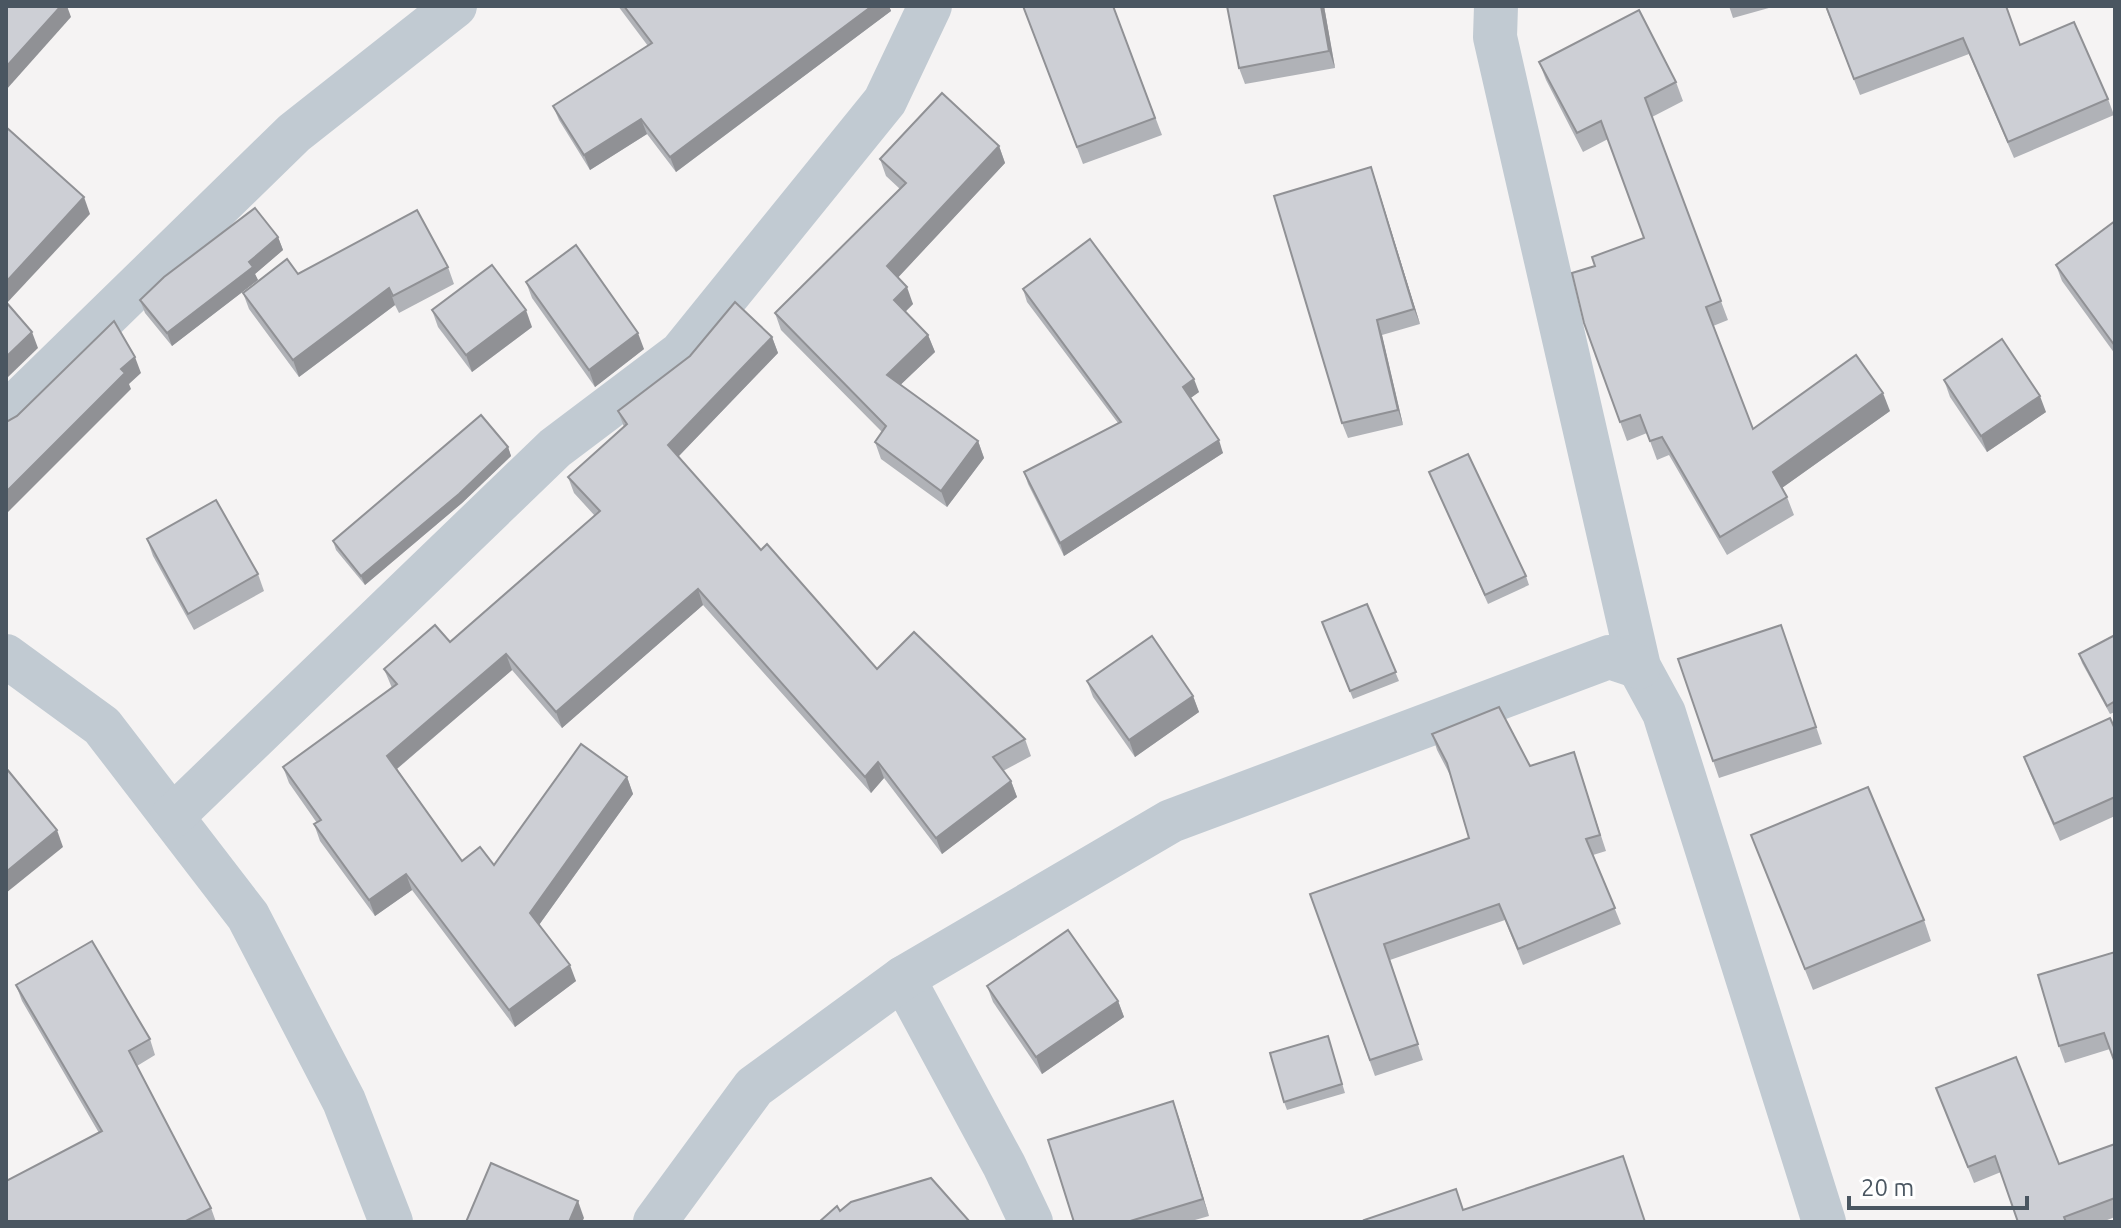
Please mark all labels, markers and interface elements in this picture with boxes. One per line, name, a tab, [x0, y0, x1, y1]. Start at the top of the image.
scale bar	[1849, 1160, 2027, 1210]
text: 20 m	[1861, 1174, 1914, 1201]

